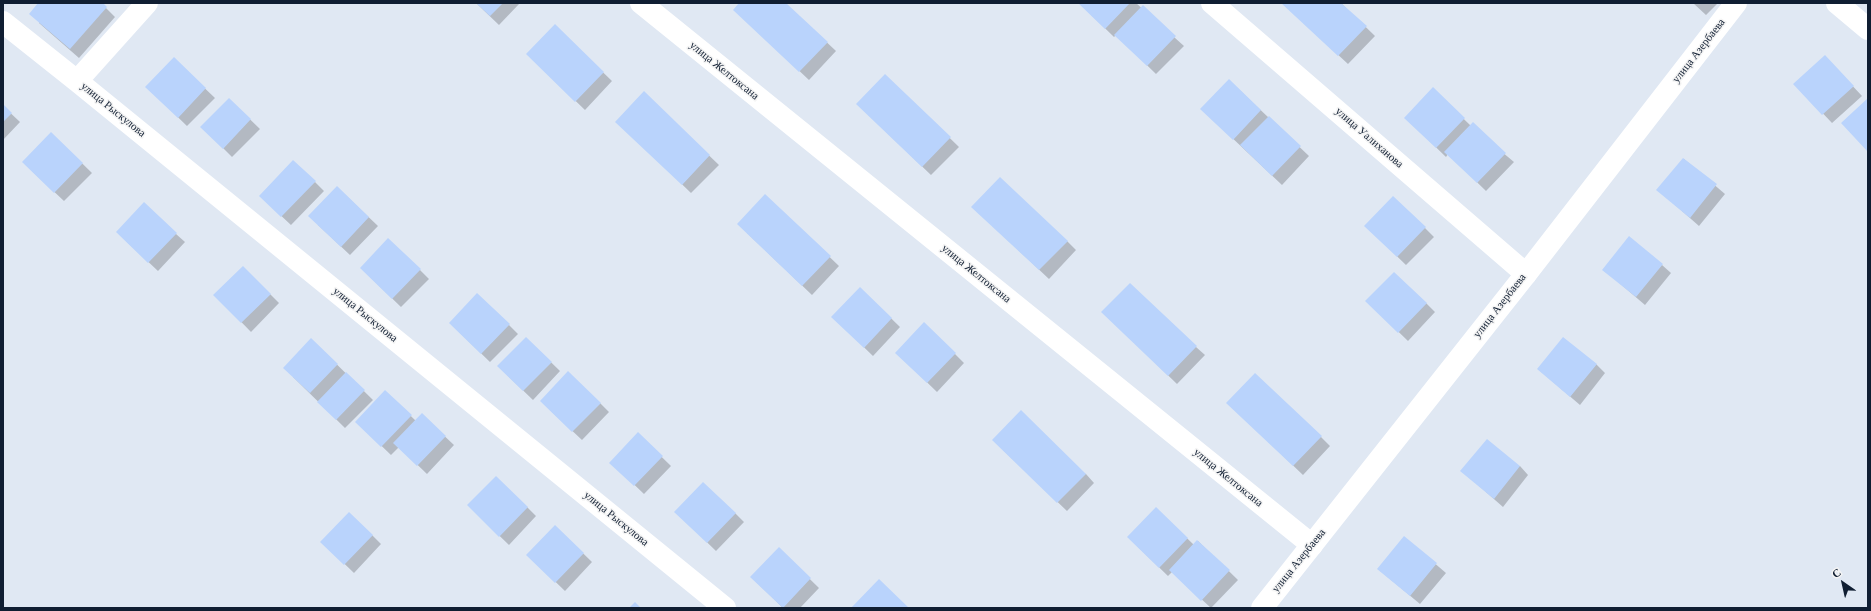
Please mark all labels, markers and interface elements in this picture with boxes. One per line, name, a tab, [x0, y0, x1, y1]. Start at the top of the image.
street label: улица Азербаева	[1670, 16, 1728, 86]
street label: улица Желтоксана	[687, 39, 761, 103]
street label: улица Рыскулова	[78, 80, 148, 140]
street label: улица Уалиханова	[1332, 105, 1406, 171]
street label: улица Желтоксана	[939, 242, 1013, 306]
street label: улица Азербаева	[1471, 271, 1529, 341]
street label: улица Рыскулова	[330, 285, 400, 345]
street label: улица Желтоксана	[1191, 446, 1265, 510]
street label: улица Рыскулова	[581, 489, 651, 549]
street label: улица Азербаева	[1269, 527, 1329, 595]
north arrow	[1823, 563, 1863, 603]
text: С	[1830, 566, 1843, 580]

